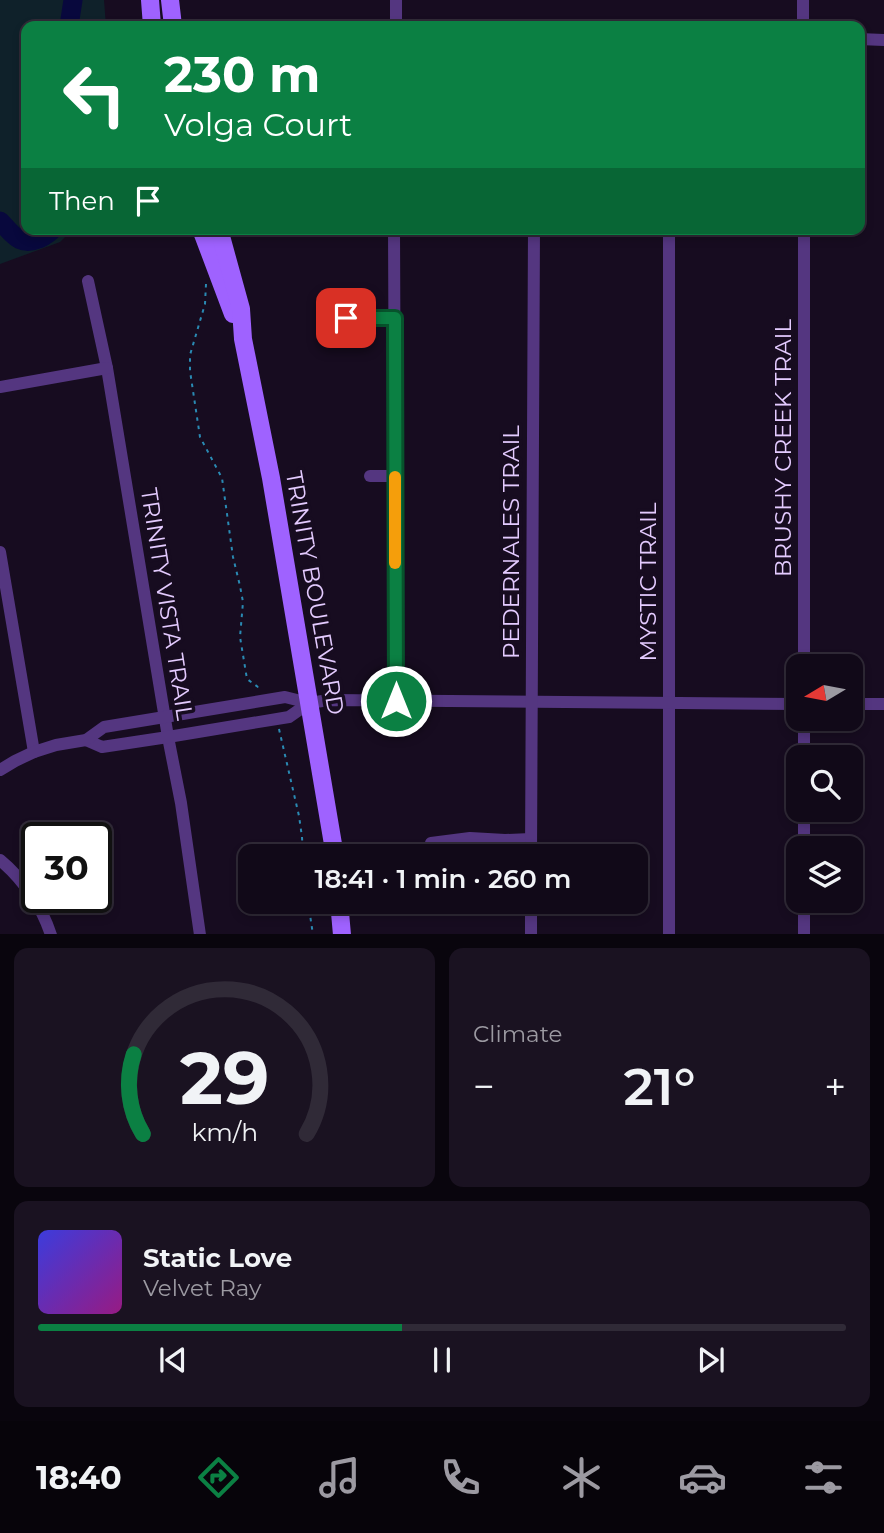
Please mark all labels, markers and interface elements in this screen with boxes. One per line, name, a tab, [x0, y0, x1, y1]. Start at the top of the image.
text: 230 m	[164, 45, 320, 104]
icon: left	[49, 49, 140, 140]
text: Volga Court	[164, 105, 352, 144]
icon: arrive	[129, 182, 167, 220]
text: Then	[49, 185, 115, 217]
pin	[316, 288, 376, 348]
icon: arrive	[327, 299, 365, 337]
street label: BRUSHY CREEK TRAIL	[769, 318, 797, 577]
street label: PEDERNALES TRAIL	[497, 425, 525, 659]
street label: TRINITY BOULEVARD	[280, 469, 350, 717]
street label: TRINITY VISTA TRAIL	[135, 486, 199, 722]
street label: MYSTIC TRAIL	[634, 502, 662, 662]
north arrow	[786, 654, 863, 732]
map controls	[786, 654, 863, 913]
position arrow	[359, 664, 433, 738]
button: search	[786, 745, 863, 822]
speed limit sign: 30	[21, 822, 112, 913]
button: layers	[786, 836, 863, 913]
text: 18:41 · 1 min · 260 m	[315, 863, 571, 895]
text: Climate	[473, 1020, 562, 1048]
text: 29	[180, 1034, 269, 1122]
text: 21°	[624, 1055, 695, 1118]
text: −	[473, 1063, 495, 1110]
text: +	[824, 1063, 846, 1110]
text: km/h	[191, 1116, 258, 1146]
text: Static Love	[143, 1242, 292, 1274]
text: Velvet Ray	[143, 1274, 261, 1302]
icon: previous	[154, 1341, 192, 1379]
icon: pause	[423, 1341, 461, 1379]
icon: next	[692, 1341, 730, 1379]
icon: directions	[194, 1453, 243, 1502]
icon: music	[315, 1453, 364, 1502]
icon: phone	[436, 1453, 485, 1502]
icon: climate	[557, 1453, 606, 1502]
icon: car	[678, 1453, 727, 1502]
icon: filters	[799, 1453, 848, 1502]
text: 18:40	[36, 1458, 122, 1497]

